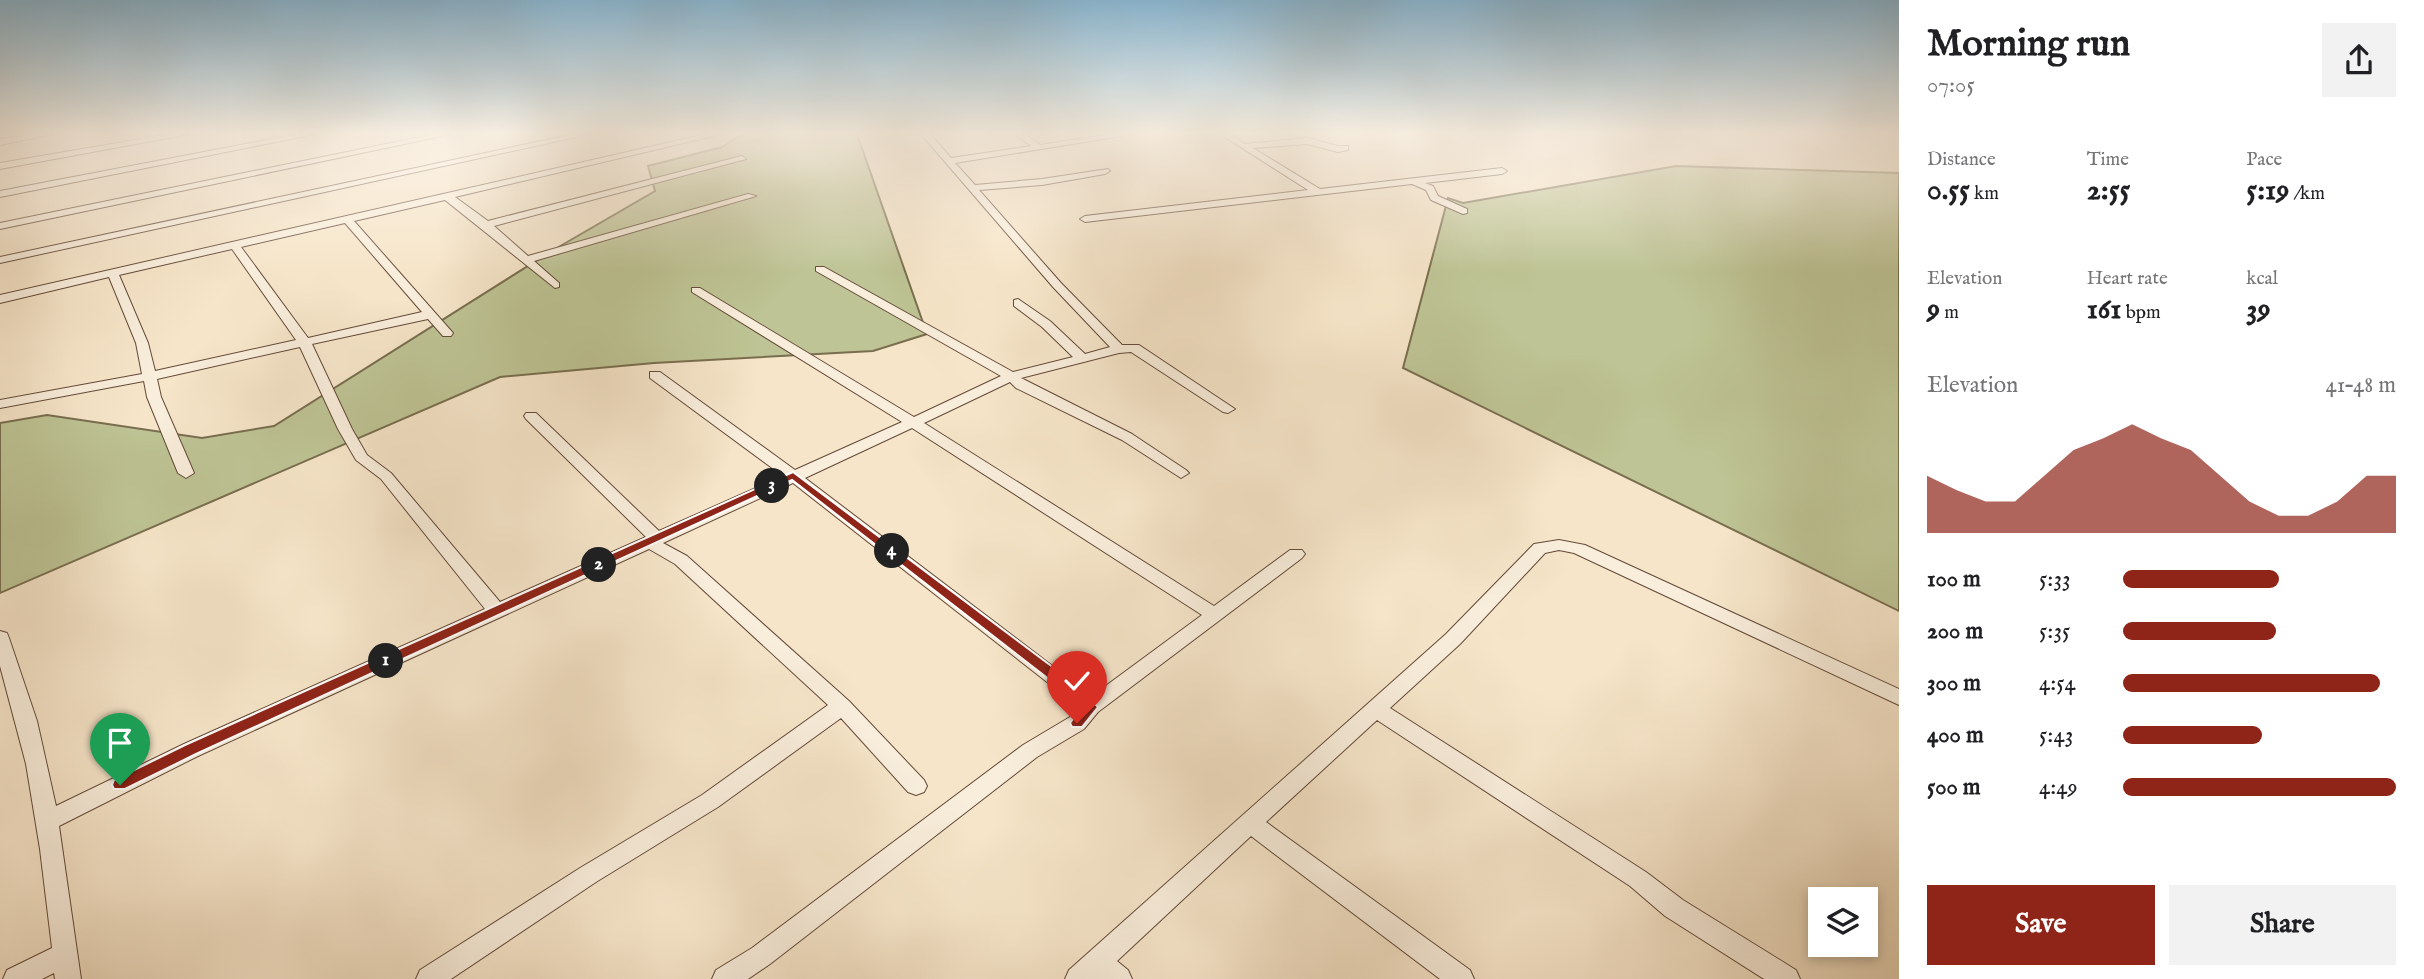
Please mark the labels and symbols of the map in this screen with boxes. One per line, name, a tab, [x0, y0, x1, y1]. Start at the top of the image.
pin: 3	[754, 468, 790, 504]
pin: 4	[874, 534, 910, 568]
pin: 2	[582, 548, 616, 582]
pin: 1	[368, 644, 404, 678]
pin	[1047, 651, 1107, 723]
pin	[90, 713, 150, 785]

